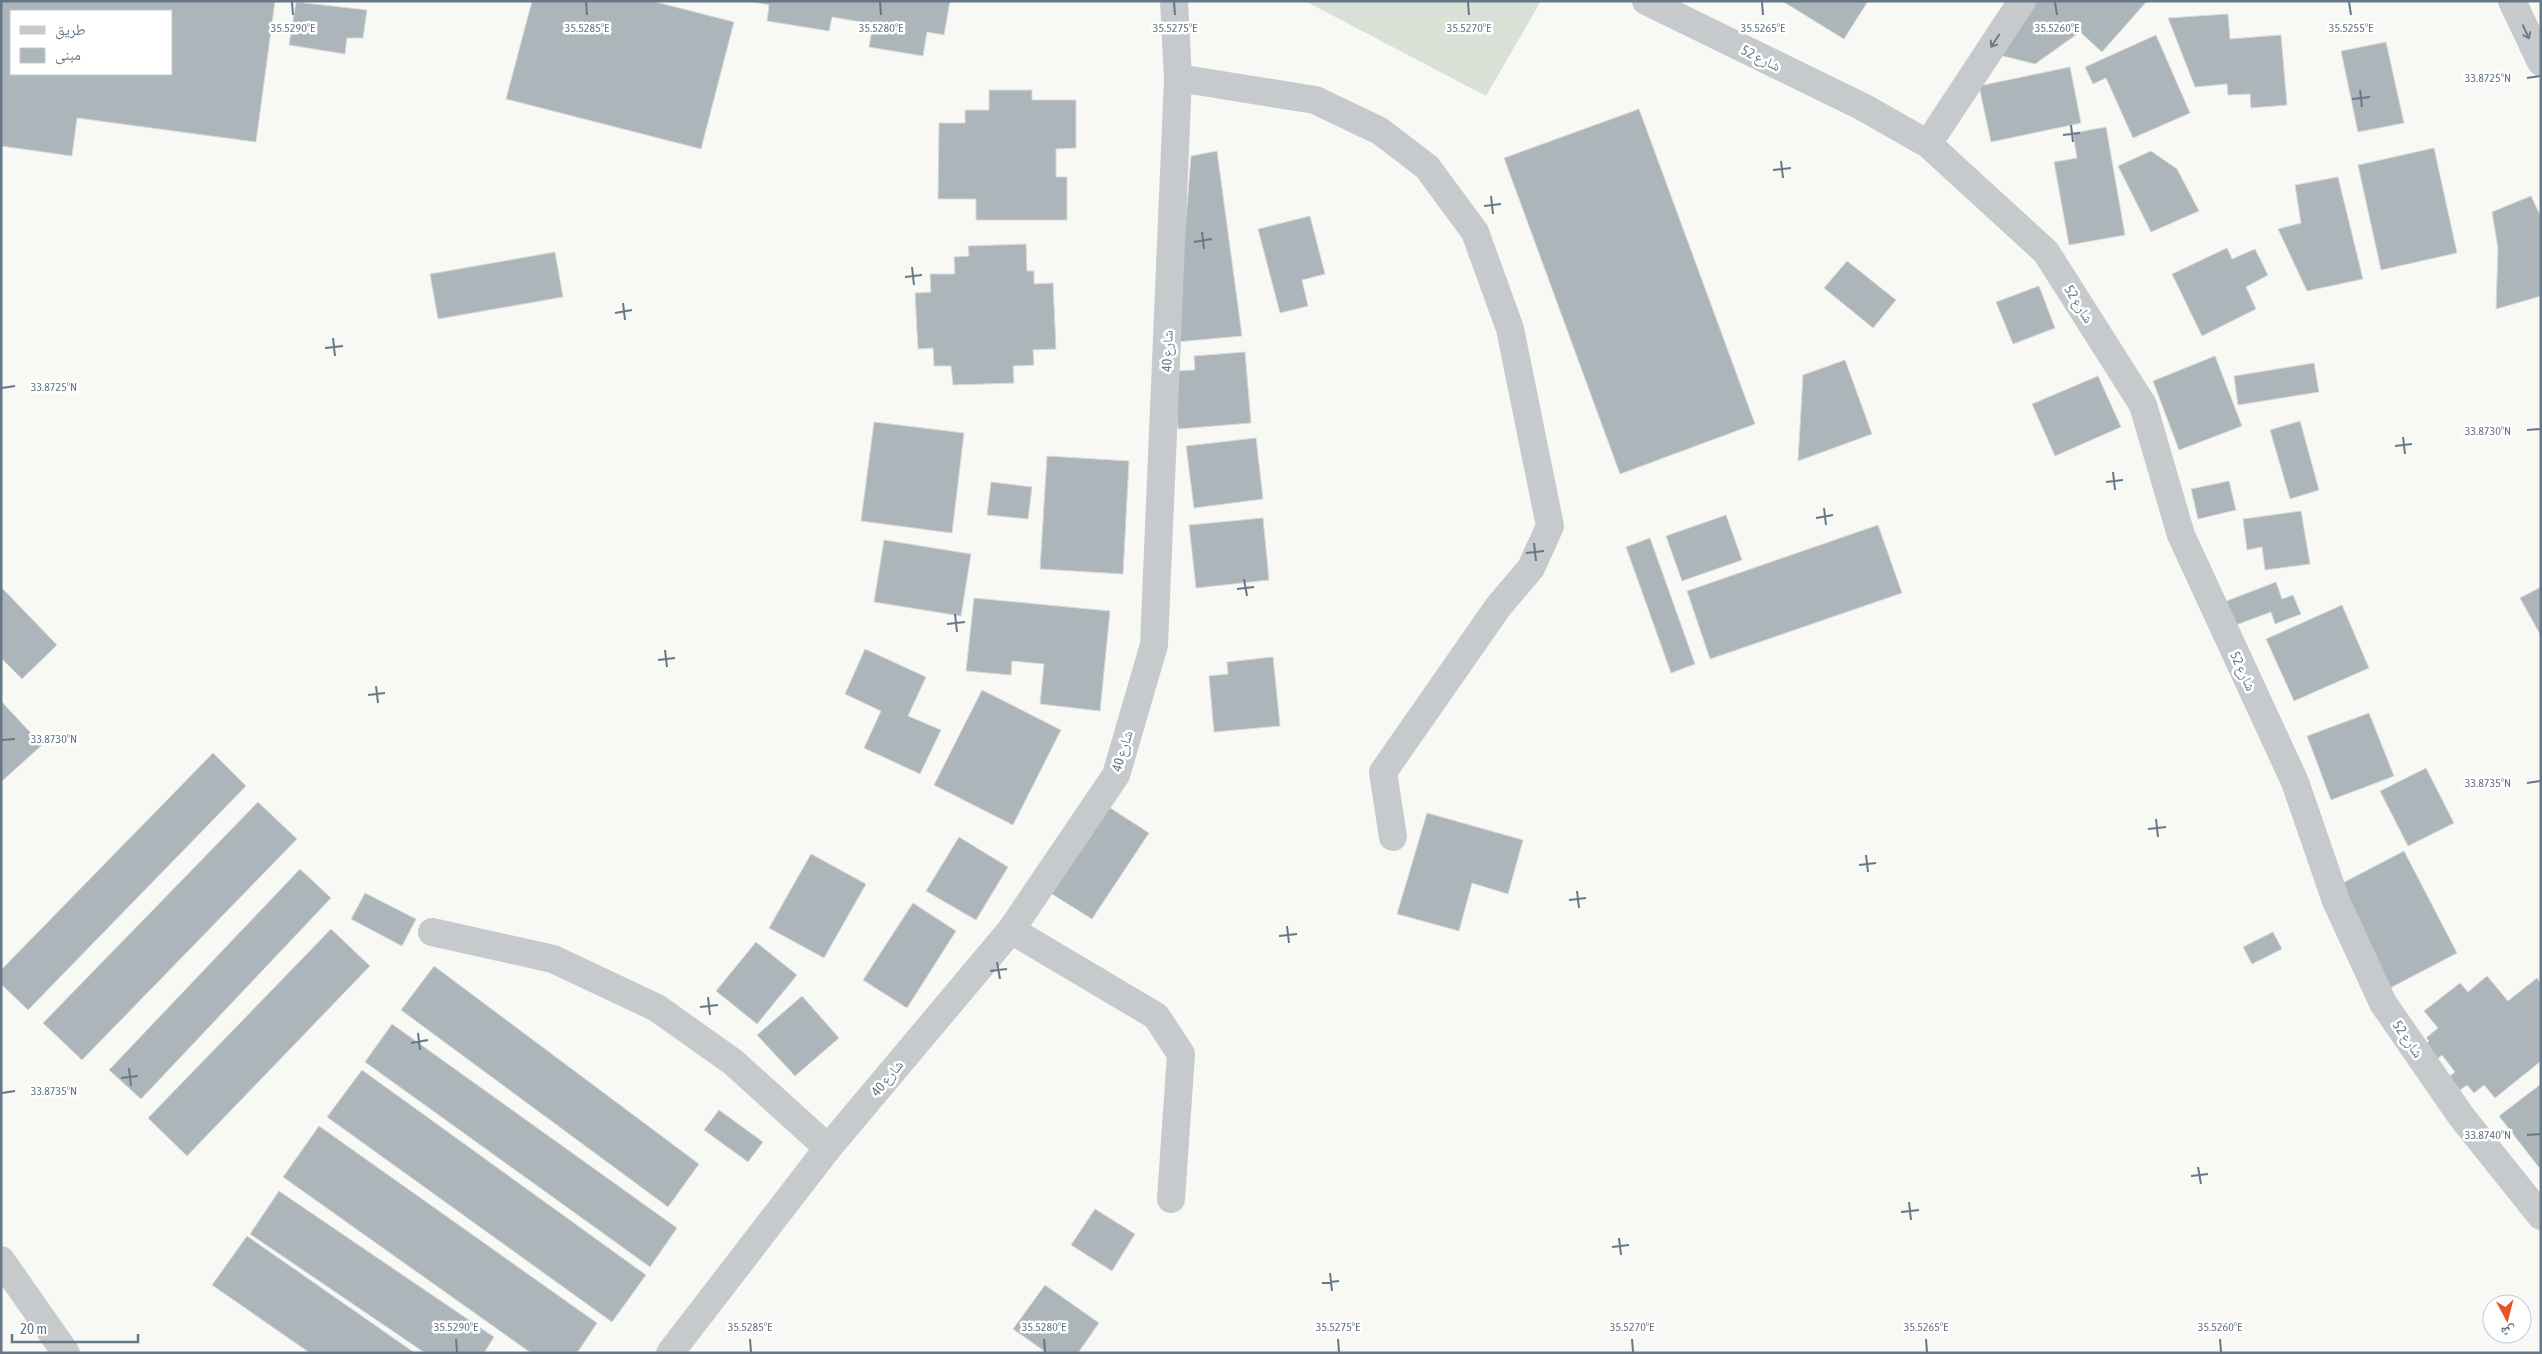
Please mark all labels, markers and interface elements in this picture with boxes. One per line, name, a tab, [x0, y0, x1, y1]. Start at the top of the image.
legend	[10, 10, 172, 75]
text: طريق	[55, 21, 86, 40]
text: 35.5290°E	[271, 21, 315, 35]
text: 35.5285°E	[565, 21, 609, 35]
text: 35.5280°E	[859, 21, 903, 35]
text: 35.5275°E	[1153, 21, 1197, 35]
text: 35.5270°E	[1447, 21, 1491, 35]
text: 35.5265°E	[1741, 21, 1785, 35]
text: 35.5260°E	[2035, 21, 2079, 35]
text: 35.5255°E	[2329, 21, 2373, 35]
one-way arrow	[2522, 24, 2532, 39]
one-way arrow	[1989, 34, 1999, 48]
street label: شارع 52	[1738, 42, 1783, 76]
text: مبنى	[55, 46, 81, 65]
text: 33.8725°N	[2465, 71, 2511, 85]
street label: شارع 52	[2059, 282, 2097, 327]
street label: شارع 40	[1158, 330, 1178, 372]
text: 33.8725°N	[31, 380, 77, 394]
text: 33.8730°N	[2465, 424, 2511, 438]
street label: شارع 52	[2225, 649, 2259, 694]
street label: شارع 40	[1108, 729, 1138, 774]
text: 33.8730°N	[31, 732, 77, 746]
text: 33.8735°N	[2465, 776, 2511, 790]
street label: شارع 52	[2388, 1017, 2427, 1062]
street label: شارع 40	[867, 1057, 908, 1100]
text: 33.8735°N	[31, 1084, 77, 1098]
text: 33.8740°N	[2465, 1128, 2511, 1142]
north arrow	[2482, 1294, 2532, 1344]
scale bar	[12, 1312, 139, 1344]
text: 20 m	[20, 1320, 47, 1337]
text: 35.5290°E	[434, 1320, 478, 1334]
text: 35.5285°E	[728, 1320, 772, 1334]
text: 35.5280°E	[1022, 1320, 1066, 1334]
text: 35.5275°E	[1316, 1320, 1360, 1334]
text: 35.5270°E	[1610, 1320, 1654, 1334]
text: 35.5265°E	[1904, 1320, 1948, 1334]
text: 35.5260°E	[2198, 1320, 2242, 1334]
text: ش	[2500, 1322, 2517, 1341]

